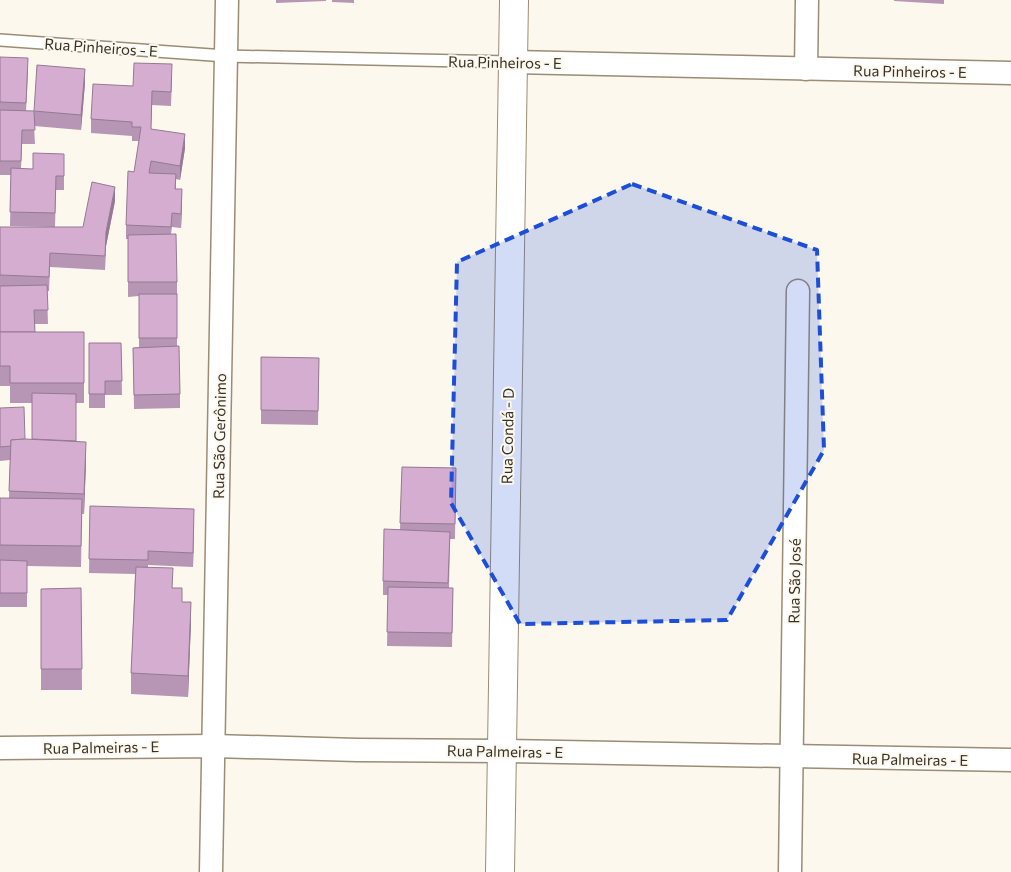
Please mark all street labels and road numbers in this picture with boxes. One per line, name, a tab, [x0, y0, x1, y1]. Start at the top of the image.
street label: Rua Pinheiros - E	[44, 34, 158, 60]
street label: Rua Pinheiros - E	[448, 52, 562, 72]
street label: Rua Pinheiros - E	[853, 61, 967, 81]
street label: Rua São Gerônimo	[209, 373, 229, 499]
street label: Rua Condá - D	[497, 388, 517, 484]
street label: Rua São José	[784, 538, 804, 624]
street label: Rua Palmeiras - E	[43, 737, 159, 757]
street label: Rua Palmeiras - E	[447, 741, 563, 761]
street label: Rua Palmeiras - E	[852, 749, 968, 769]

